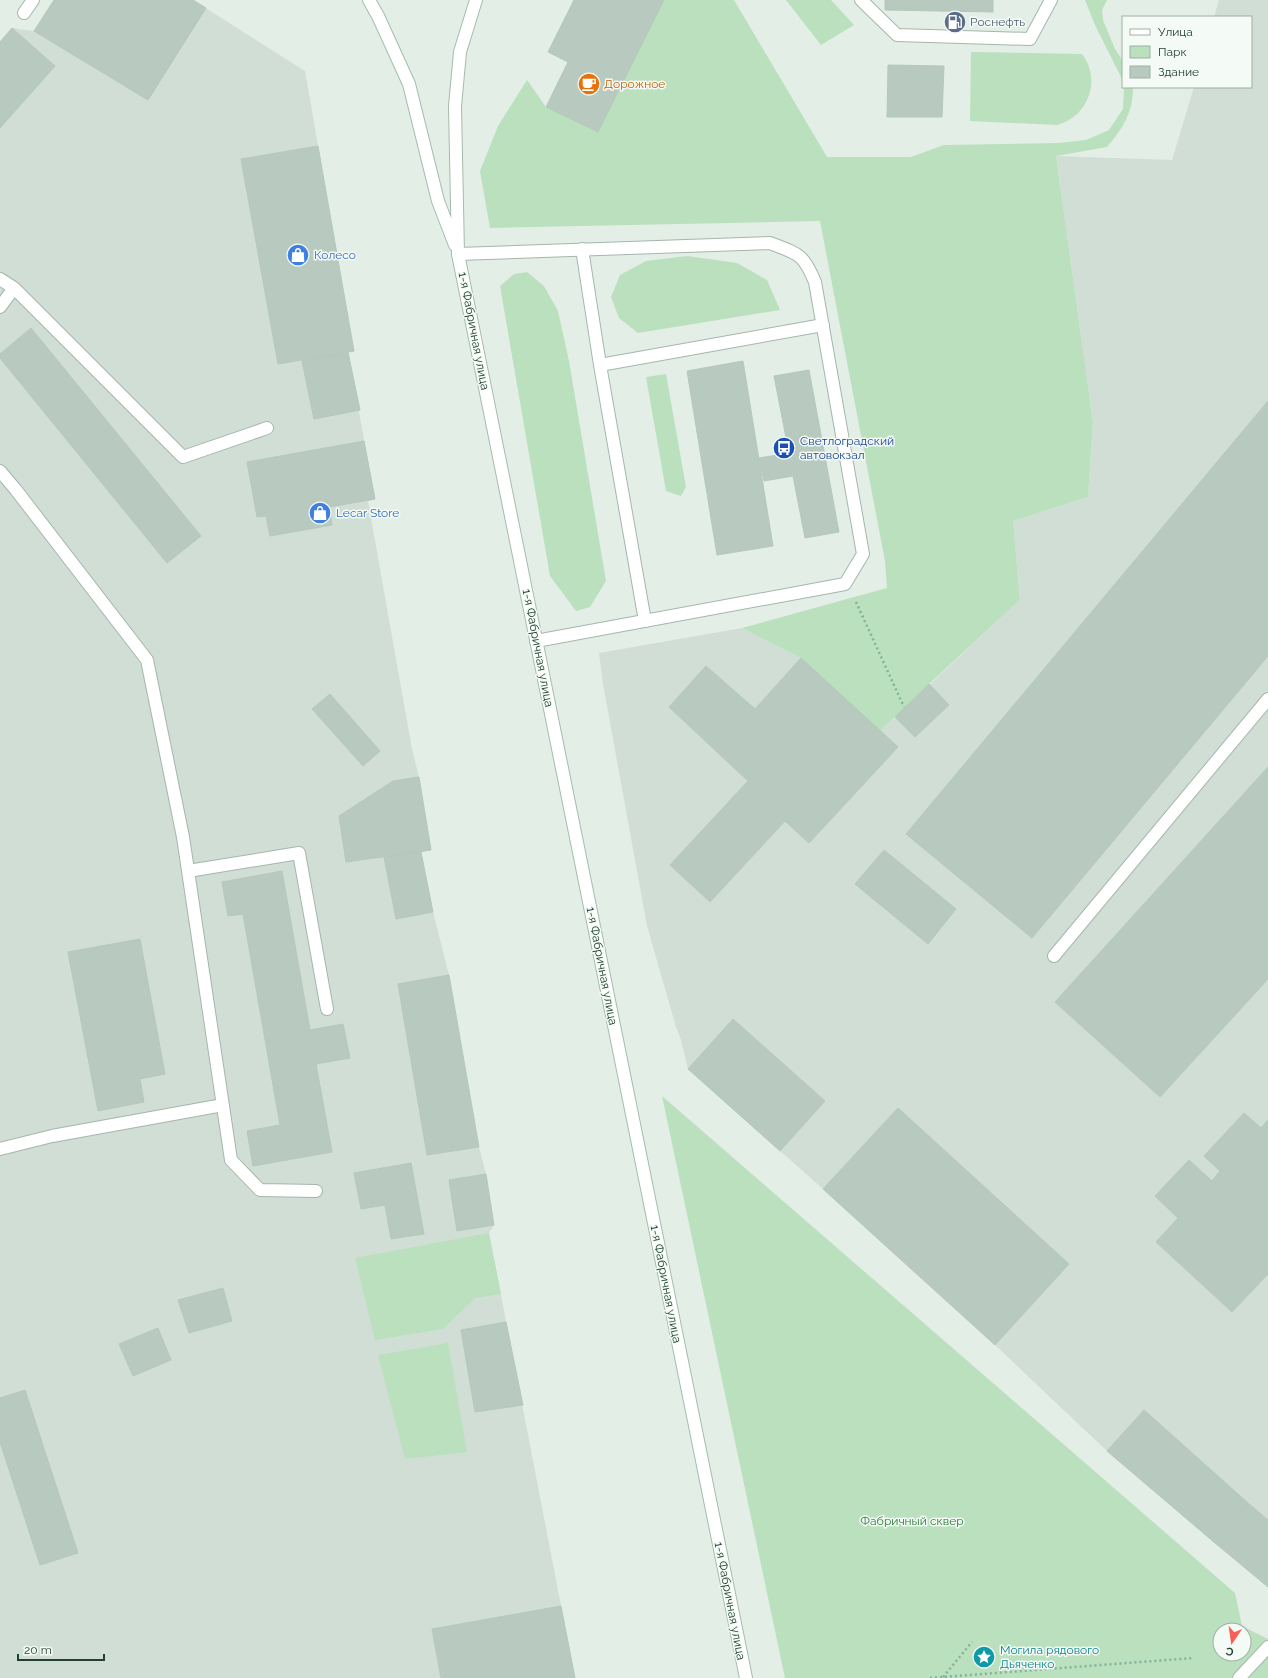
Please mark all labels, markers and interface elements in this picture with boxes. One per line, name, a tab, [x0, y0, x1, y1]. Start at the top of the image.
fuel station icon: Роснефть	[942, 9, 968, 35]
place label: Роснефть	[970, 15, 1025, 29]
legend	[1122, 16, 1252, 88]
text: Улица	[1158, 25, 1193, 39]
text: Парк	[1158, 45, 1187, 59]
text: Здание	[1158, 65, 1199, 79]
cafe icon: Дорожное	[576, 71, 602, 97]
place label: Дорожное	[604, 77, 665, 91]
shop icon: Колесо	[285, 242, 311, 268]
place label: Колесо	[314, 248, 356, 262]
street label: 1-я Фабричная улица	[456, 271, 492, 391]
place label: Светлоградский автовокзал	[800, 434, 894, 462]
bus stop icon: Светлоградский автовокзал	[771, 435, 797, 461]
shop icon: Lecar Store	[307, 500, 333, 526]
place label: Lecar Store	[336, 506, 399, 520]
street label: 1-я Фабричная улица	[520, 588, 556, 708]
street label: 1-я Фабричная улица	[584, 906, 620, 1026]
street label: 1-я Фабричная улица	[648, 1224, 684, 1344]
park label: Фабричный сквер	[860, 1514, 964, 1528]
street label: 1-я Фабричная улица	[712, 1541, 748, 1661]
north arrow	[1212, 1622, 1252, 1662]
scale bar	[18, 1636, 104, 1662]
text: 20 m	[24, 1643, 52, 1657]
place label: Могила рядового Дьяченко	[1000, 1643, 1099, 1671]
place icon: Могила рядового Дьяченко	[971, 1644, 997, 1670]
text: С	[1224, 1644, 1235, 1658]

